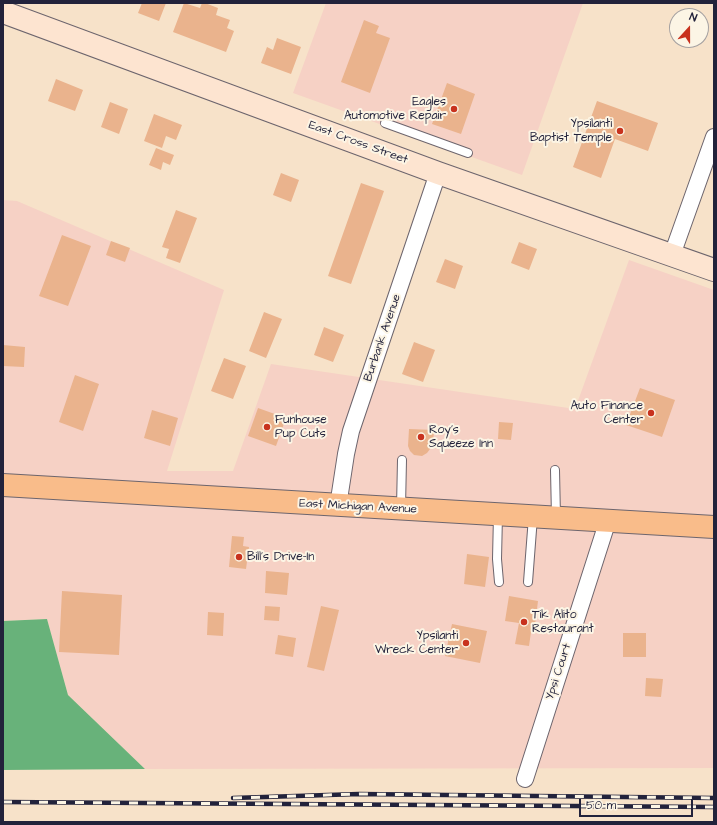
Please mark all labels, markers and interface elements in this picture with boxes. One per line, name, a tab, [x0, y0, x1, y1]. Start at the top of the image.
north arrow	[669, 8, 709, 48]
text: N	[687, 9, 699, 26]
place label: Eagles Automotive Repair	[344, 95, 446, 123]
marker: Eagles Automotive Repair	[449, 104, 459, 114]
place label: Ypsilanti Baptist Temple	[530, 117, 612, 145]
street label: East Cross Street	[306, 118, 410, 168]
marker: Ypsilanti Baptist Temple	[615, 126, 625, 136]
street label: Burbank Avenue	[361, 293, 405, 383]
place label: Auto Finance Center	[570, 399, 643, 427]
marker: Auto Finance Center	[646, 408, 656, 418]
place label: Funhouse Pup Cuts	[275, 413, 327, 441]
marker: Funhouse Pup Cuts	[262, 422, 272, 432]
place label: Roy's Squeeze Inn	[429, 423, 493, 451]
marker: Roy's Squeeze Inn	[416, 432, 426, 442]
street label: East Michigan Avenue	[299, 497, 417, 517]
place label: Bill's Drive-In	[247, 550, 314, 564]
marker: Bill's Drive-In	[234, 552, 244, 562]
place label: Tik Alito Restaurant	[532, 608, 594, 636]
marker: Tik Alito Restaurant	[519, 617, 529, 627]
place label: Ypsilanti Wreck Center	[375, 629, 458, 657]
marker: Ypsilanti Wreck Center	[461, 638, 471, 648]
street label: Ypsi Court	[543, 642, 575, 702]
scale bar	[581, 791, 695, 817]
text: 50 m	[586, 797, 616, 814]

